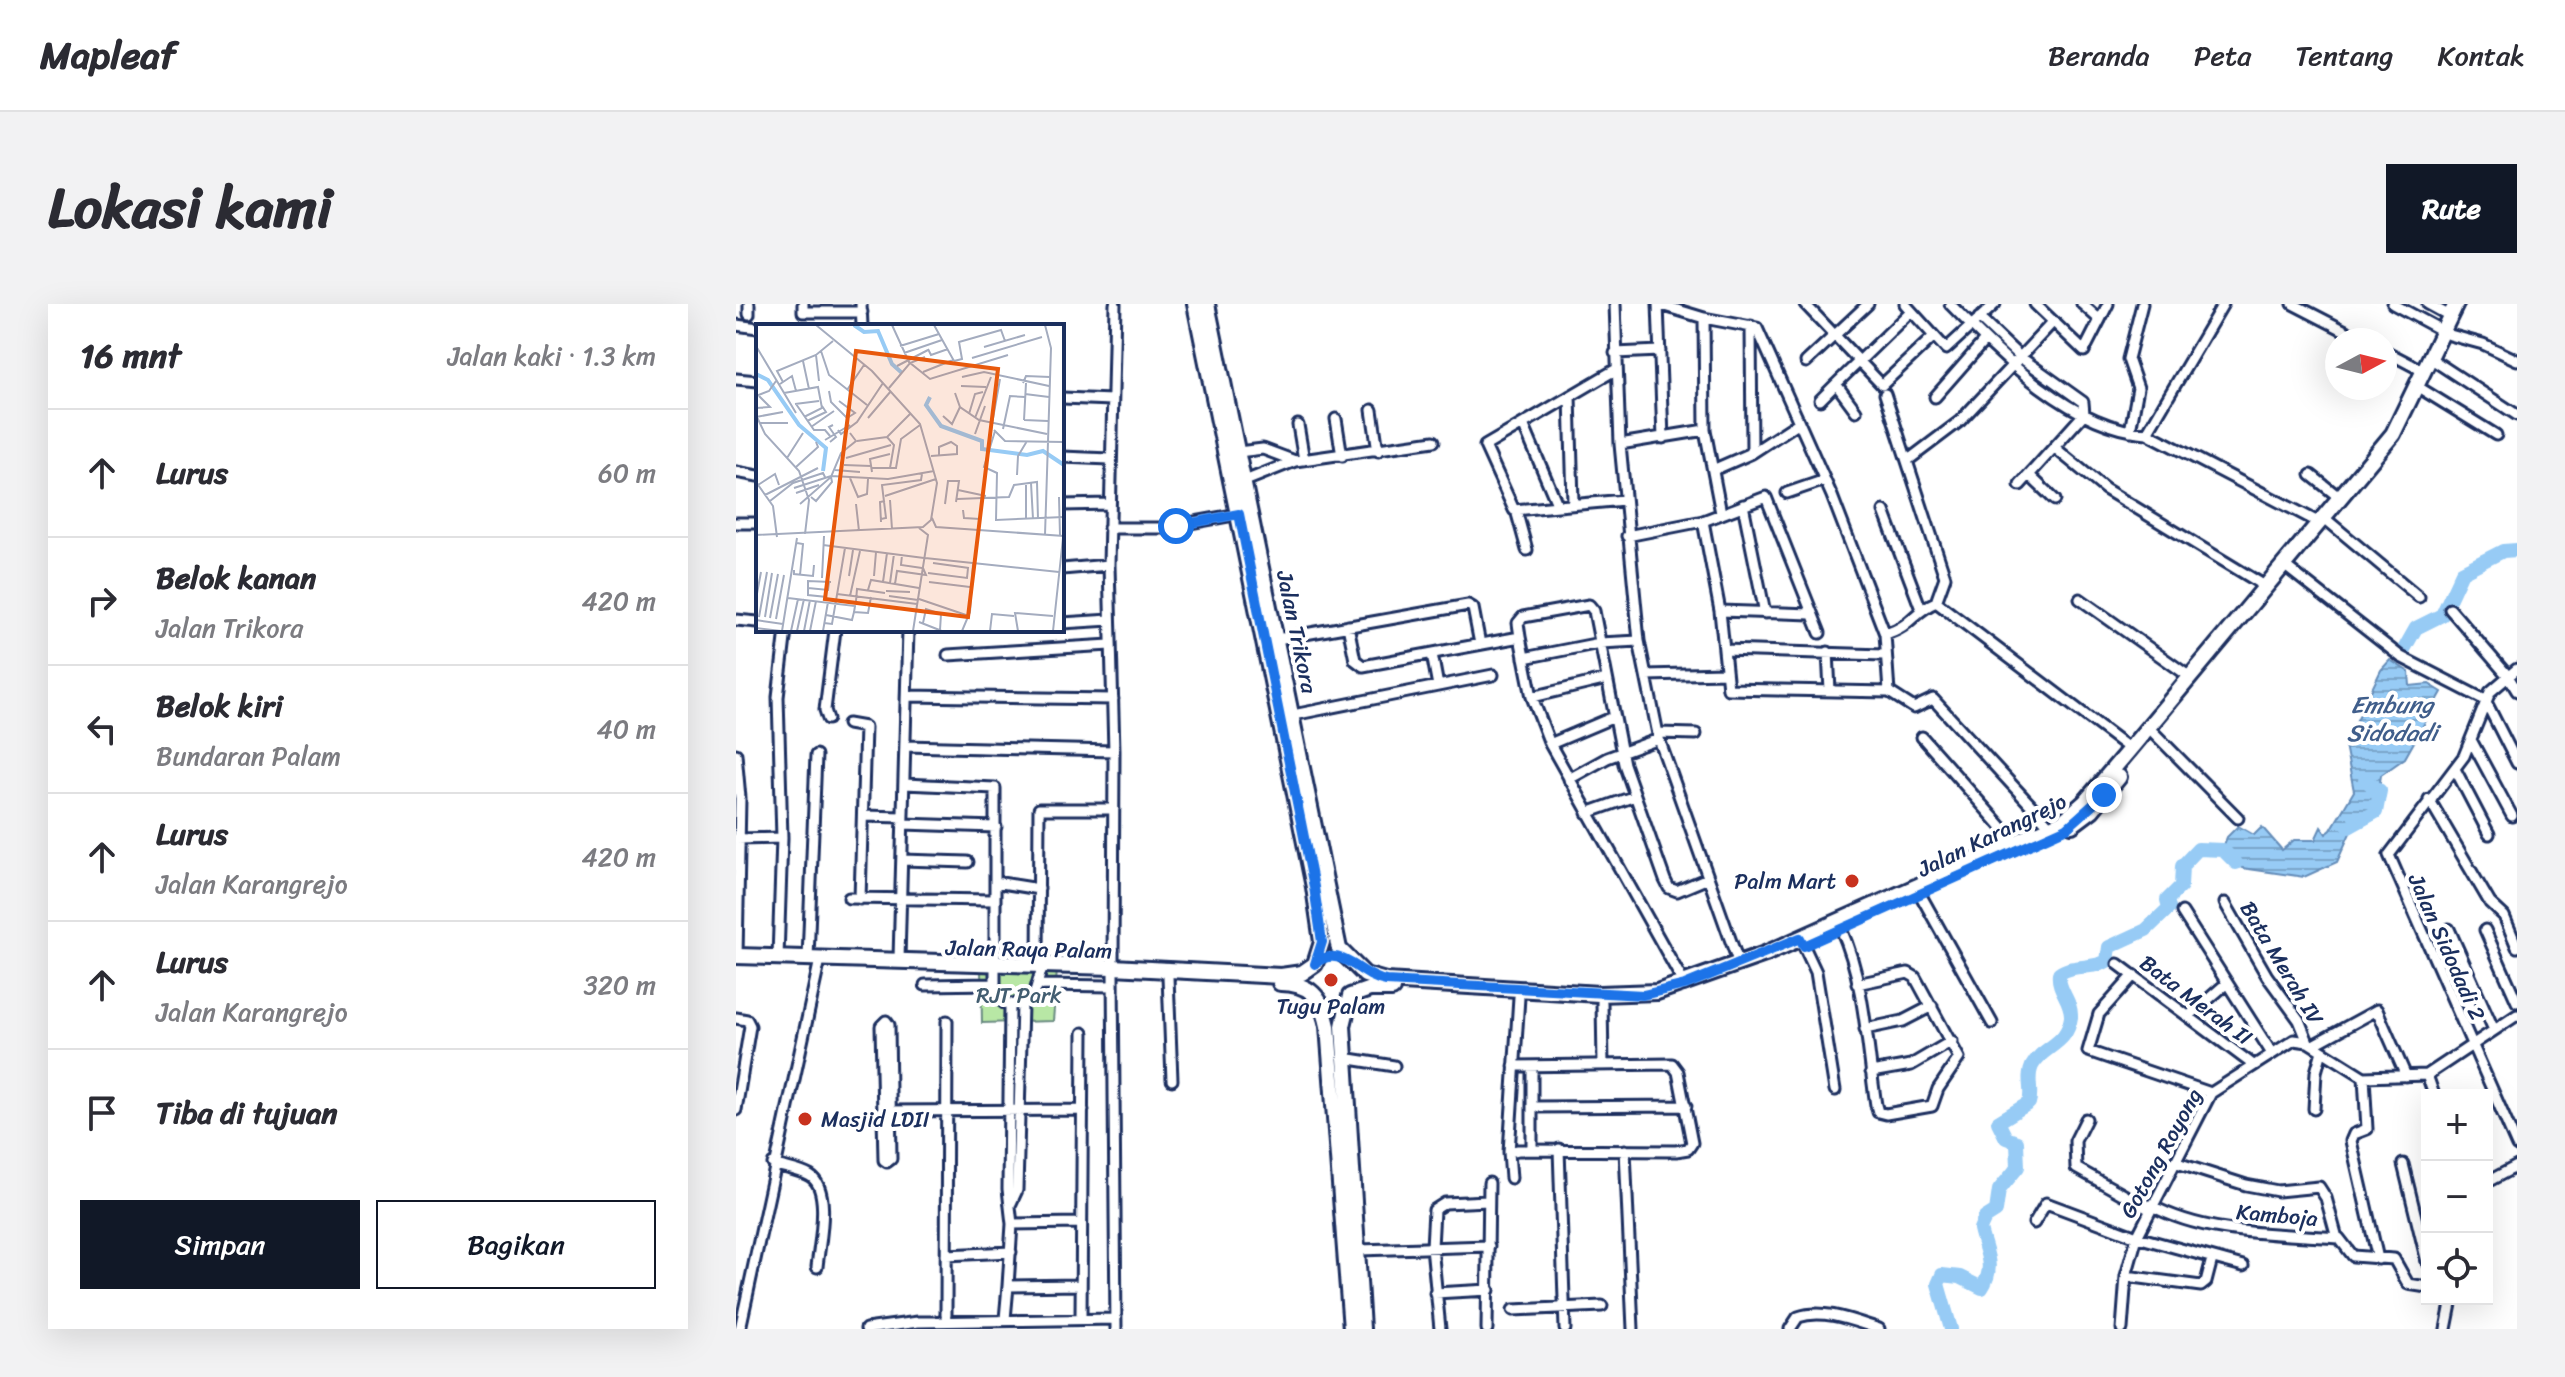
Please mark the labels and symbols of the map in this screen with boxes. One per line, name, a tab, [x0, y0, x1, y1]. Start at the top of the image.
inset map	[756, 324, 1064, 632]
north arrow	[2325, 328, 2397, 400]
route start	[1158, 508, 1194, 544]
street label: Jalan Trikora	[1265, 566, 1329, 698]
water label: Embung Sidodadi	[2347, 684, 2442, 754]
route end	[2086, 777, 2122, 813]
street label: Jalan Karangrejo	[1910, 782, 2073, 888]
place label: Palm Mart	[1734, 862, 1836, 901]
street label: Jalan Sidodadi 2	[2397, 866, 2497, 1027]
marker: Palm Mart	[1843, 872, 1861, 890]
street label: Bata Merah IV	[2229, 893, 2335, 1034]
street label: Jalan Raya Palam	[944, 928, 1113, 970]
street label: Bata Merah II	[2131, 944, 2261, 1056]
marker: Tugu Palam	[1322, 971, 1340, 989]
park label: RJT Park	[976, 976, 1062, 1015]
place label: Tugu Palam	[1277, 987, 1385, 1026]
street label: Gotong Royong	[2109, 1080, 2213, 1226]
place label: Masjid LDII	[821, 1100, 930, 1139]
marker: Masjid LDII	[796, 1110, 814, 1128]
street label: Kamboja	[2235, 1192, 2319, 1238]

